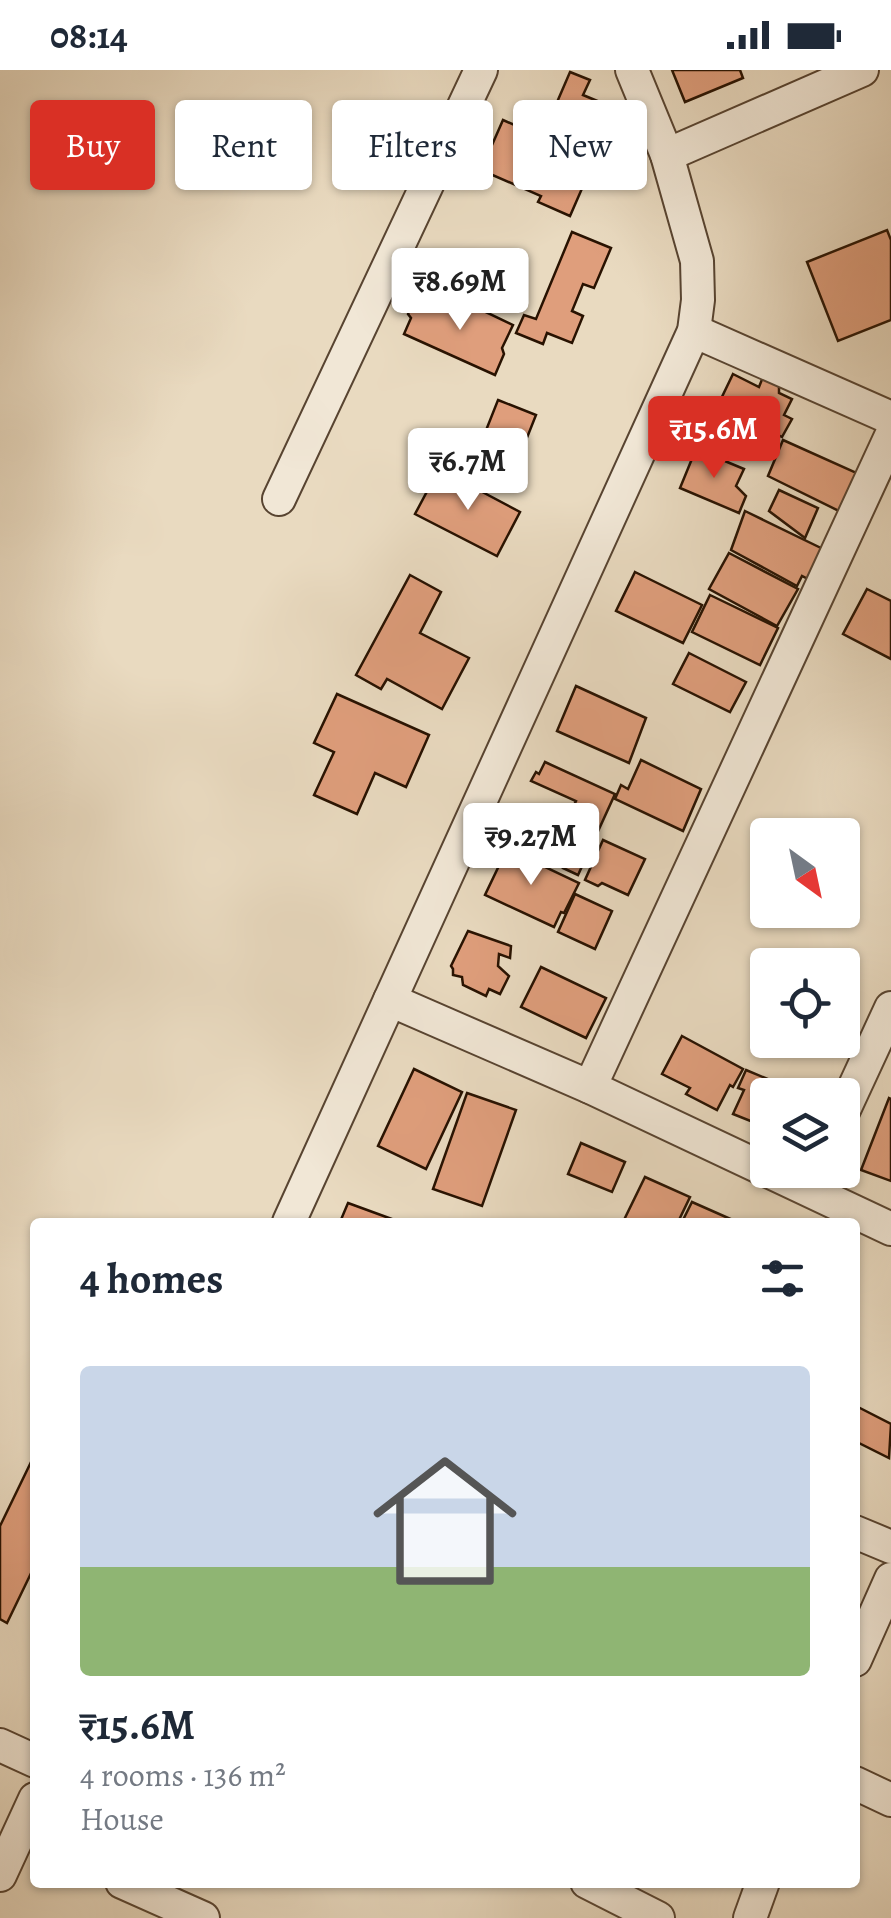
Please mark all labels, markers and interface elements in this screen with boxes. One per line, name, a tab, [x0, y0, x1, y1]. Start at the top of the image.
text: 08:14	[50, 9, 128, 61]
chip: Buy	[30, 100, 155, 190]
chip: Rent	[175, 100, 312, 190]
chip: Filters	[332, 100, 493, 190]
chip: New	[513, 100, 647, 190]
pin: ₹8.69M	[379, 248, 541, 333]
text: ₹8.69M	[414, 258, 506, 302]
pin: ₹15.6M	[633, 396, 795, 481]
text: ₹15.6M	[670, 406, 758, 450]
pin: ₹6.7M	[398, 428, 538, 513]
text: ₹6.7M	[430, 438, 506, 482]
pin: ₹9.27M	[450, 803, 612, 888]
text: ₹9.27M	[485, 813, 577, 857]
north arrow	[750, 818, 860, 928]
map controls	[750, 818, 860, 1188]
button: locate	[750, 948, 860, 1058]
button: layers	[750, 1078, 860, 1188]
text: 4 homes	[80, 1250, 223, 1307]
icon: filters	[755, 1251, 810, 1306]
icon: home	[355, 1431, 535, 1611]
text: ₹15.6M	[80, 1696, 195, 1753]
text: 4 rooms · 136 m²	[80, 1753, 286, 1797]
text: House	[80, 1797, 164, 1841]

